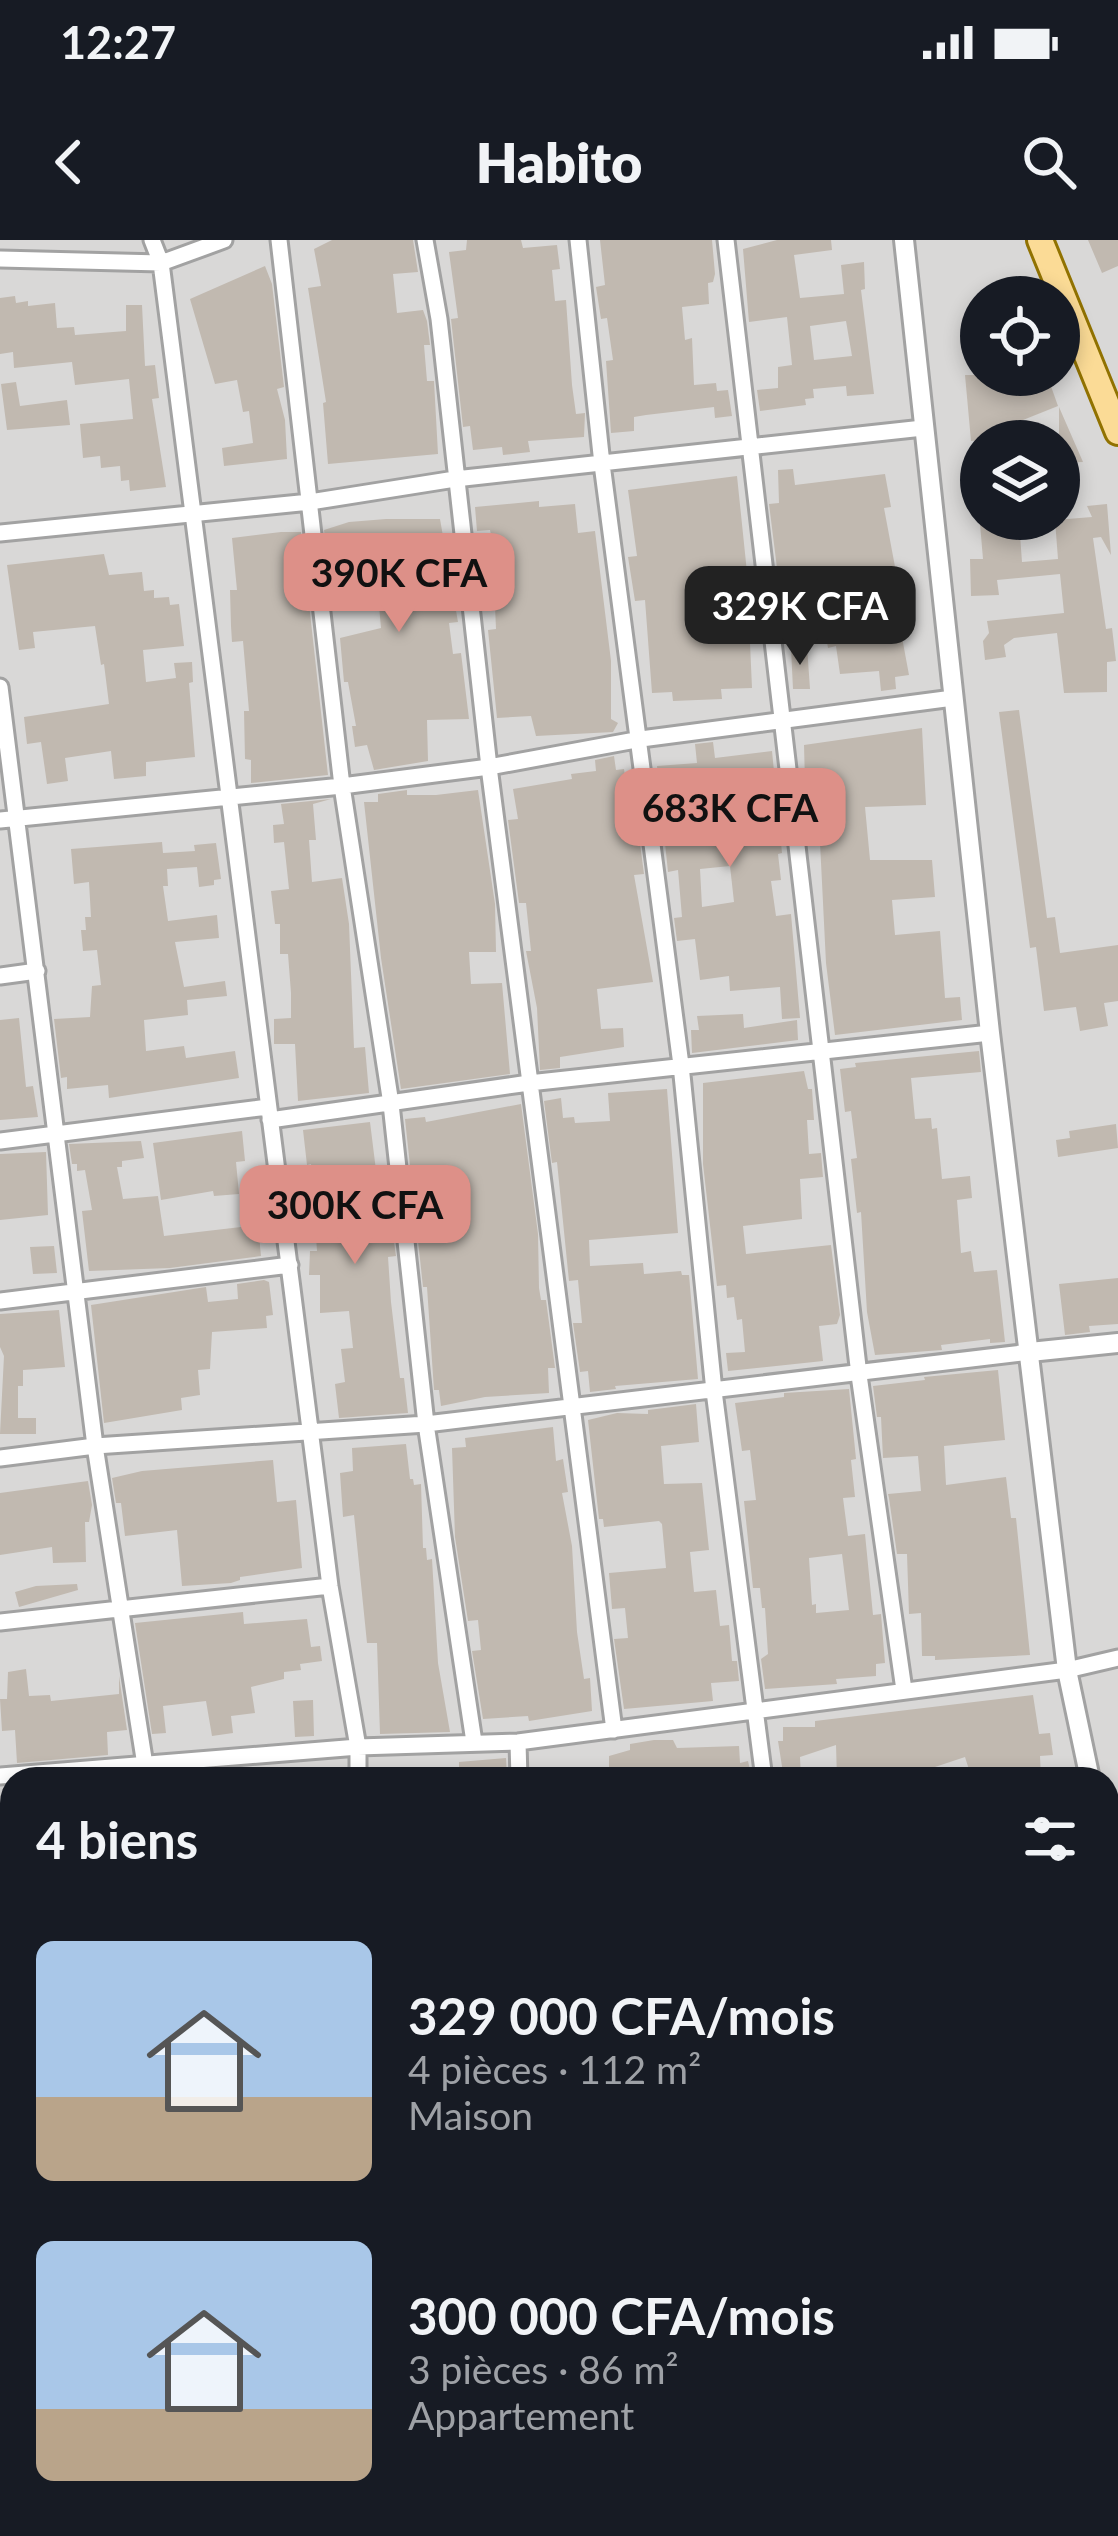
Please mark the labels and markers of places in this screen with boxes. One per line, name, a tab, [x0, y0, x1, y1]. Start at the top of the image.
pin: 390K CFA	[275, 533, 523, 635]
pin: 329K CFA	[676, 566, 924, 668]
pin: 683K CFA	[606, 768, 854, 870]
pin: 300K CFA	[231, 1165, 479, 1267]

